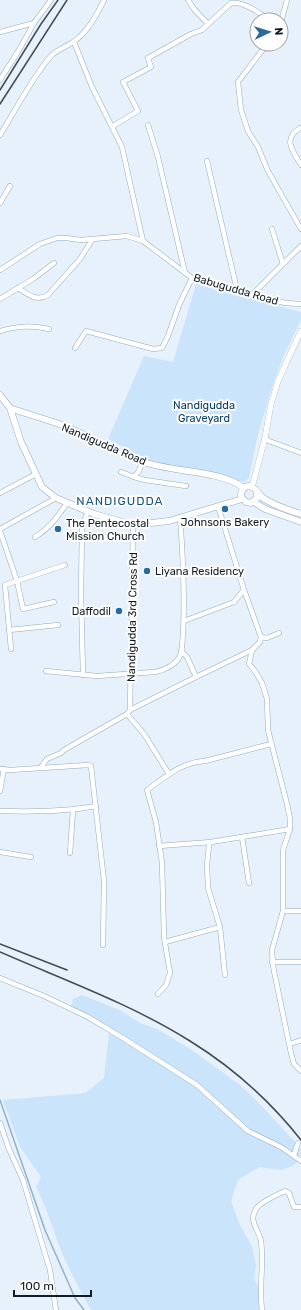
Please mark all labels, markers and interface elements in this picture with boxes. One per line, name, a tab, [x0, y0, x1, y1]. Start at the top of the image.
north arrow	[249, 12, 289, 52]
text: N	[272, 27, 285, 36]
street label: Babugudda Road	[192, 271, 280, 308]
park label: Nandigudda Graveyard	[173, 399, 235, 425]
street label: Nandigudda Road	[60, 421, 148, 468]
district label: NANDIGUDDA	[76, 494, 164, 508]
marker: Johnsons Bakery	[220, 504, 230, 514]
place label: Johnsons Bakery	[181, 516, 269, 529]
place label: The Pentecostal Mission Church	[66, 517, 149, 543]
marker: The Pentecostal Mission Church	[53, 524, 63, 534]
street label: Nandigudda 3rd Cross Rd	[125, 552, 140, 682]
place label: Liyana Residency	[155, 565, 244, 578]
marker: Liyana Residency	[142, 566, 152, 576]
place label: Daffodil	[72, 605, 111, 618]
marker: Daffodil	[114, 606, 124, 616]
scale bar	[14, 1272, 91, 1298]
text: 100 m	[20, 1279, 54, 1293]

